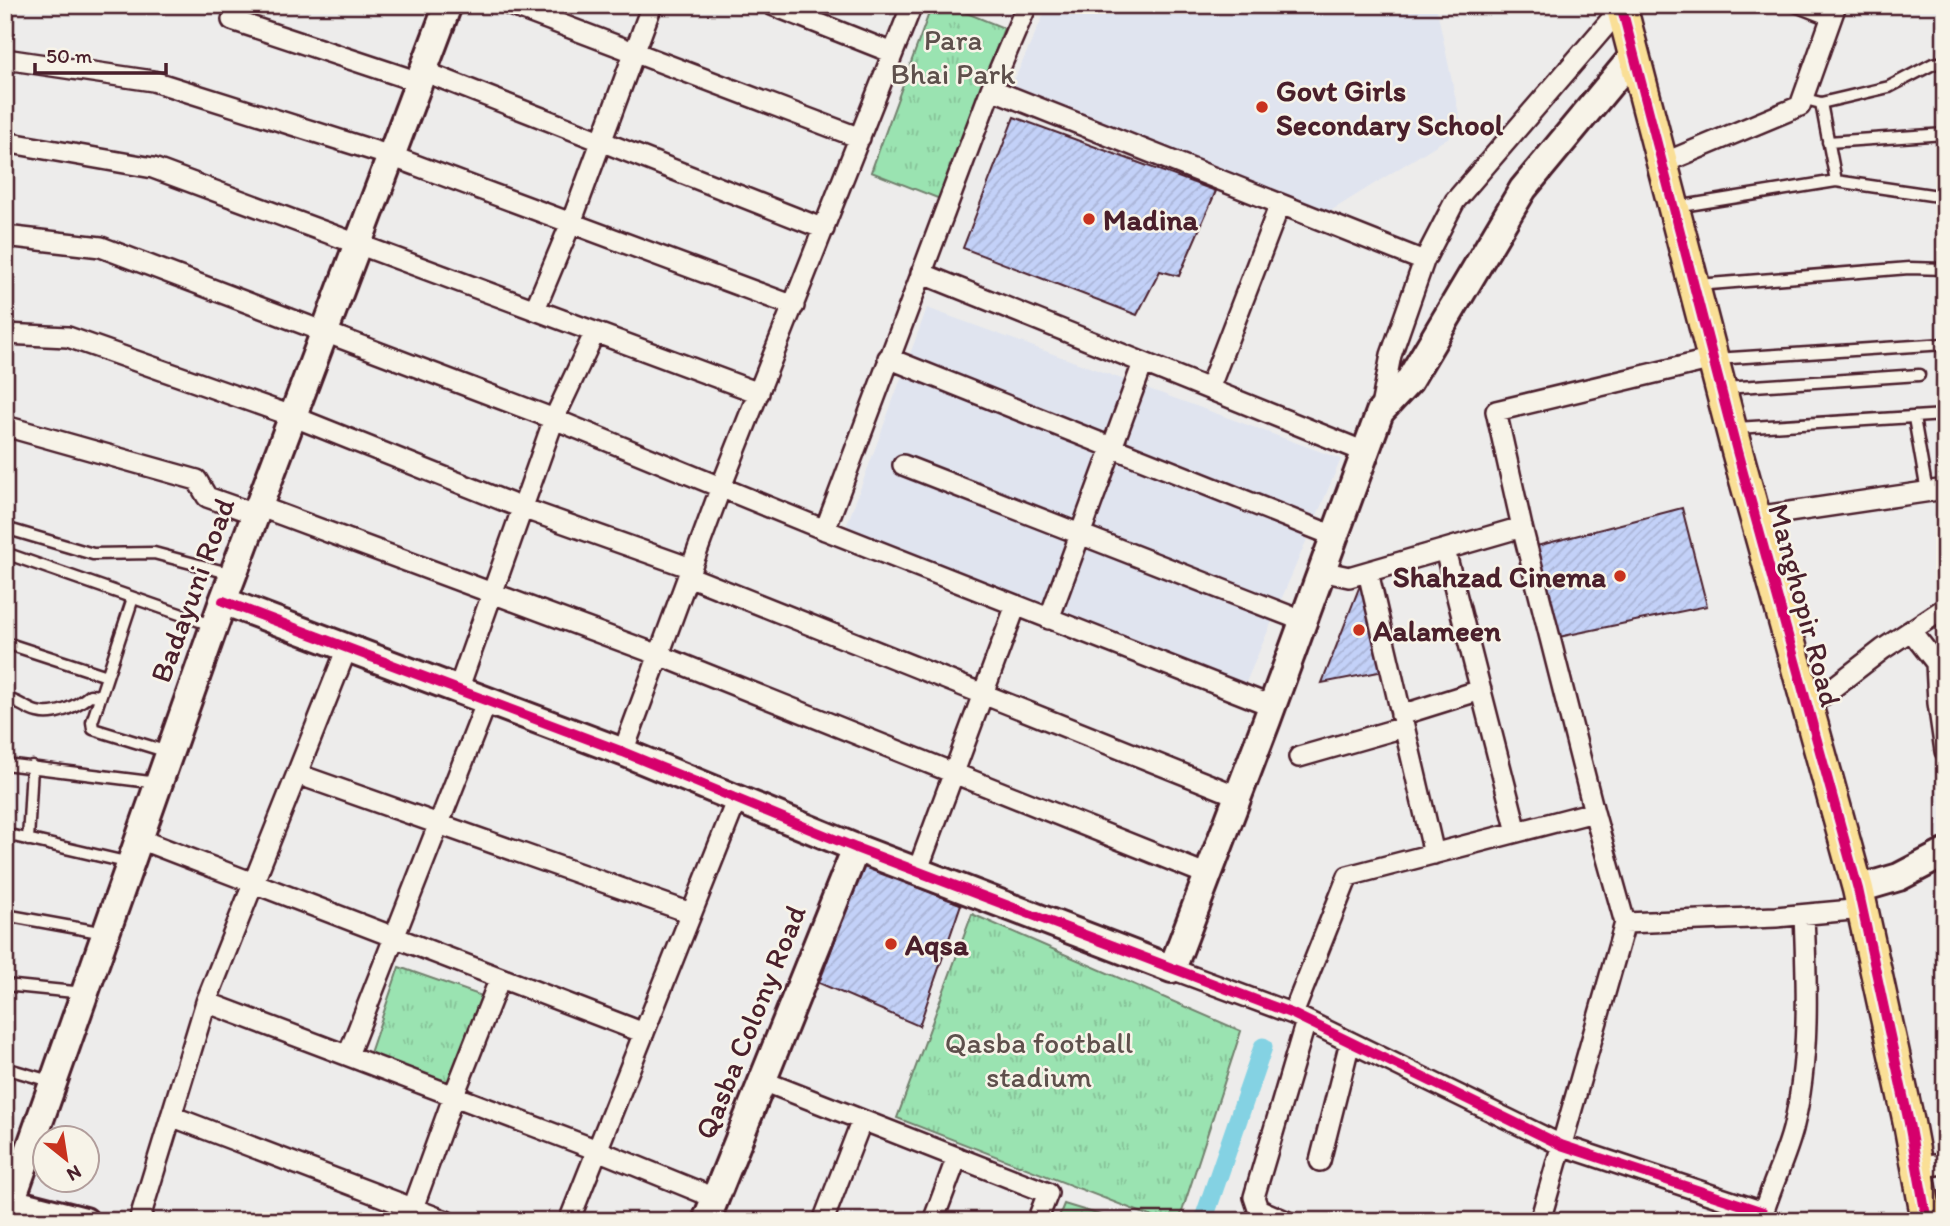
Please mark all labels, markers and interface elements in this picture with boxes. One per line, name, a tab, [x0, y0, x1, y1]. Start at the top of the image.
park label: Para Bhai Park	[890, 21, 1016, 92]
scale bar	[35, 32, 166, 76]
text: 50 m	[46, 43, 93, 68]
place label: Govt Girls Secondary School	[1276, 72, 1504, 143]
marker: Govt Girls Secondary School	[1254, 99, 1270, 115]
place label: Madina	[1103, 201, 1198, 238]
marker: Madina	[1081, 211, 1097, 227]
street label: Badayuni Road	[141, 492, 243, 687]
street label: Manghopir Road	[1760, 499, 1850, 711]
place label: Shahzad Cinema	[1393, 558, 1606, 595]
marker: Shahzad Cinema	[1612, 568, 1628, 584]
place label: Aalameen	[1372, 612, 1501, 649]
marker: Aalameen	[1351, 622, 1367, 638]
street label: Qasba Colony Road	[686, 900, 814, 1144]
place label: Aqsa	[904, 926, 969, 963]
marker: Aqsa	[883, 936, 899, 952]
park label: Qasba football stadium	[945, 1024, 1134, 1095]
north arrow	[32, 1124, 102, 1194]
text: N	[63, 1160, 86, 1186]

